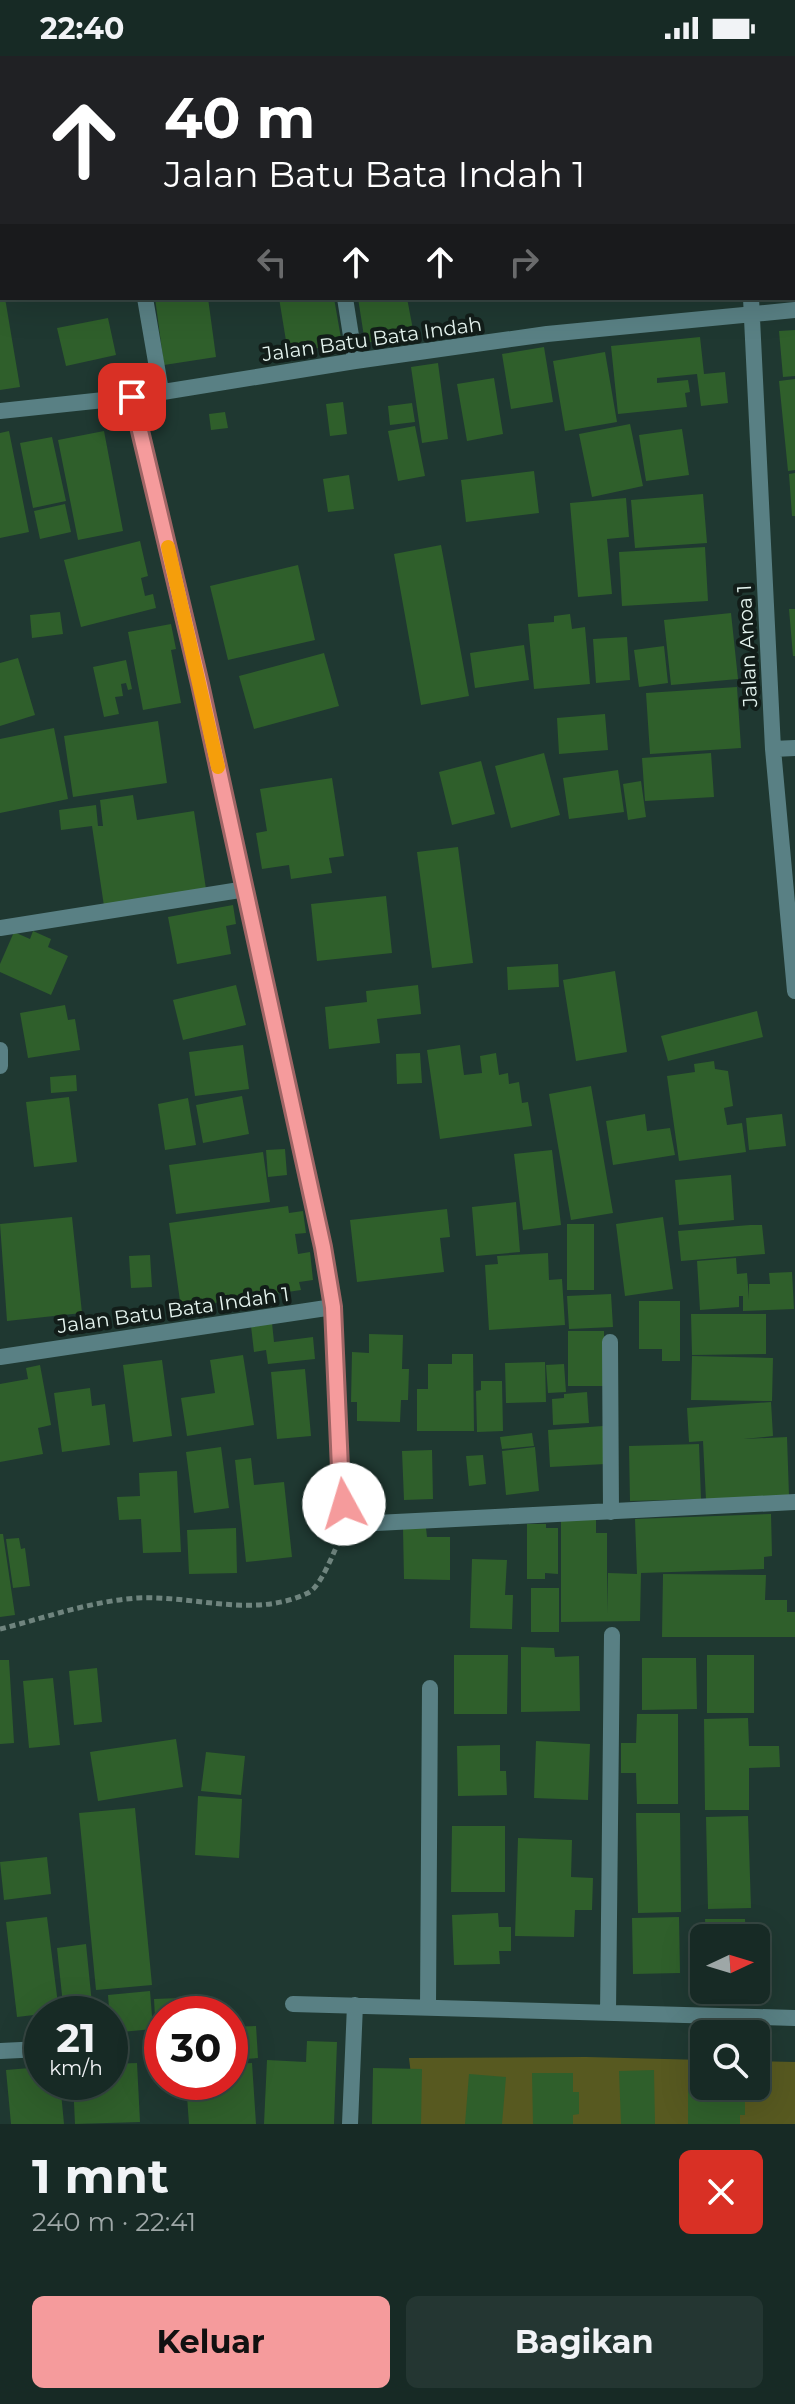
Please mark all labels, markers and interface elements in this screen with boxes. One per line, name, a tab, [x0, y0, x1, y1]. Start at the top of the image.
text: 22:40	[40, 10, 124, 47]
text: 40 m	[164, 84, 315, 152]
icon: ahead	[32, 88, 136, 192]
text: Jalan Batu Bata Indah 1	[164, 152, 585, 196]
icon: left	[250, 240, 294, 284]
icon: ahead	[334, 240, 378, 284]
icon: ahead	[418, 240, 462, 284]
icon: right	[502, 240, 546, 284]
street label: Jalan Batu Bata Indah	[260, 312, 483, 366]
pin	[98, 363, 166, 431]
icon: arrive	[110, 375, 154, 419]
street label: Jalan Anoa 1	[732, 584, 762, 709]
street label: Jalan Batu Bata Indah 1	[54, 1282, 291, 1338]
position arrow	[302, 1462, 386, 1546]
north arrow	[690, 1924, 770, 2004]
map controls	[690, 1924, 770, 2100]
speed limit sign: 30	[144, 1996, 248, 2100]
text: 21	[56, 2013, 96, 2062]
button: search	[690, 2020, 770, 2100]
text: km/h	[49, 2056, 103, 2080]
text: 1 mnt	[32, 2147, 169, 2205]
button: close	[679, 2150, 763, 2234]
text: 240 m · 22:41	[32, 2206, 196, 2238]
button: Keluar	[32, 2296, 390, 2388]
button: Bagikan	[406, 2296, 763, 2388]

